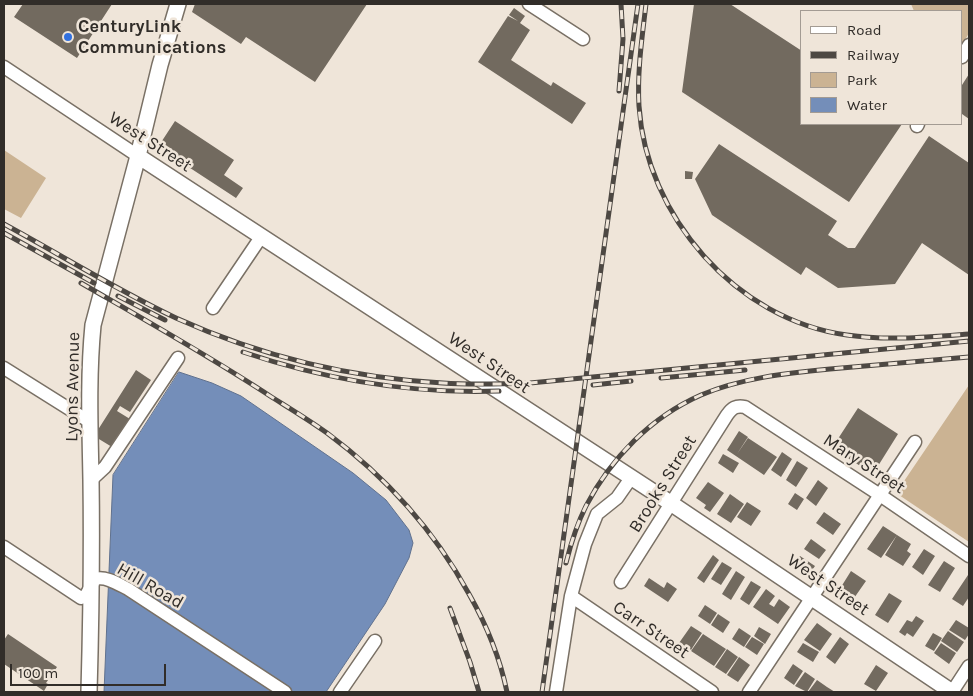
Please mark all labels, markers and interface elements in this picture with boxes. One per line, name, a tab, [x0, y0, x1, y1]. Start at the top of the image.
legend	[800, 10, 963, 125]
place label: CenturyLink Communications	[78, 16, 226, 58]
text: Road	[847, 21, 882, 39]
marker: CenturyLink Communications	[62, 31, 74, 43]
text: Railway	[847, 46, 899, 64]
text: Park	[847, 71, 877, 89]
text: Water	[847, 96, 887, 114]
street label: West Street	[104, 107, 196, 177]
street label: West Street	[444, 328, 534, 398]
street label: Lyons Avenue	[61, 332, 85, 442]
street label: Mary Street	[819, 429, 909, 499]
street label: Brooks Street	[625, 431, 701, 537]
street label: West Street	[783, 550, 873, 620]
street label: Hill Road	[113, 558, 187, 614]
street label: Carr Street	[609, 597, 693, 663]
scale bar	[12, 654, 169, 686]
text: 100 m	[18, 664, 58, 682]

